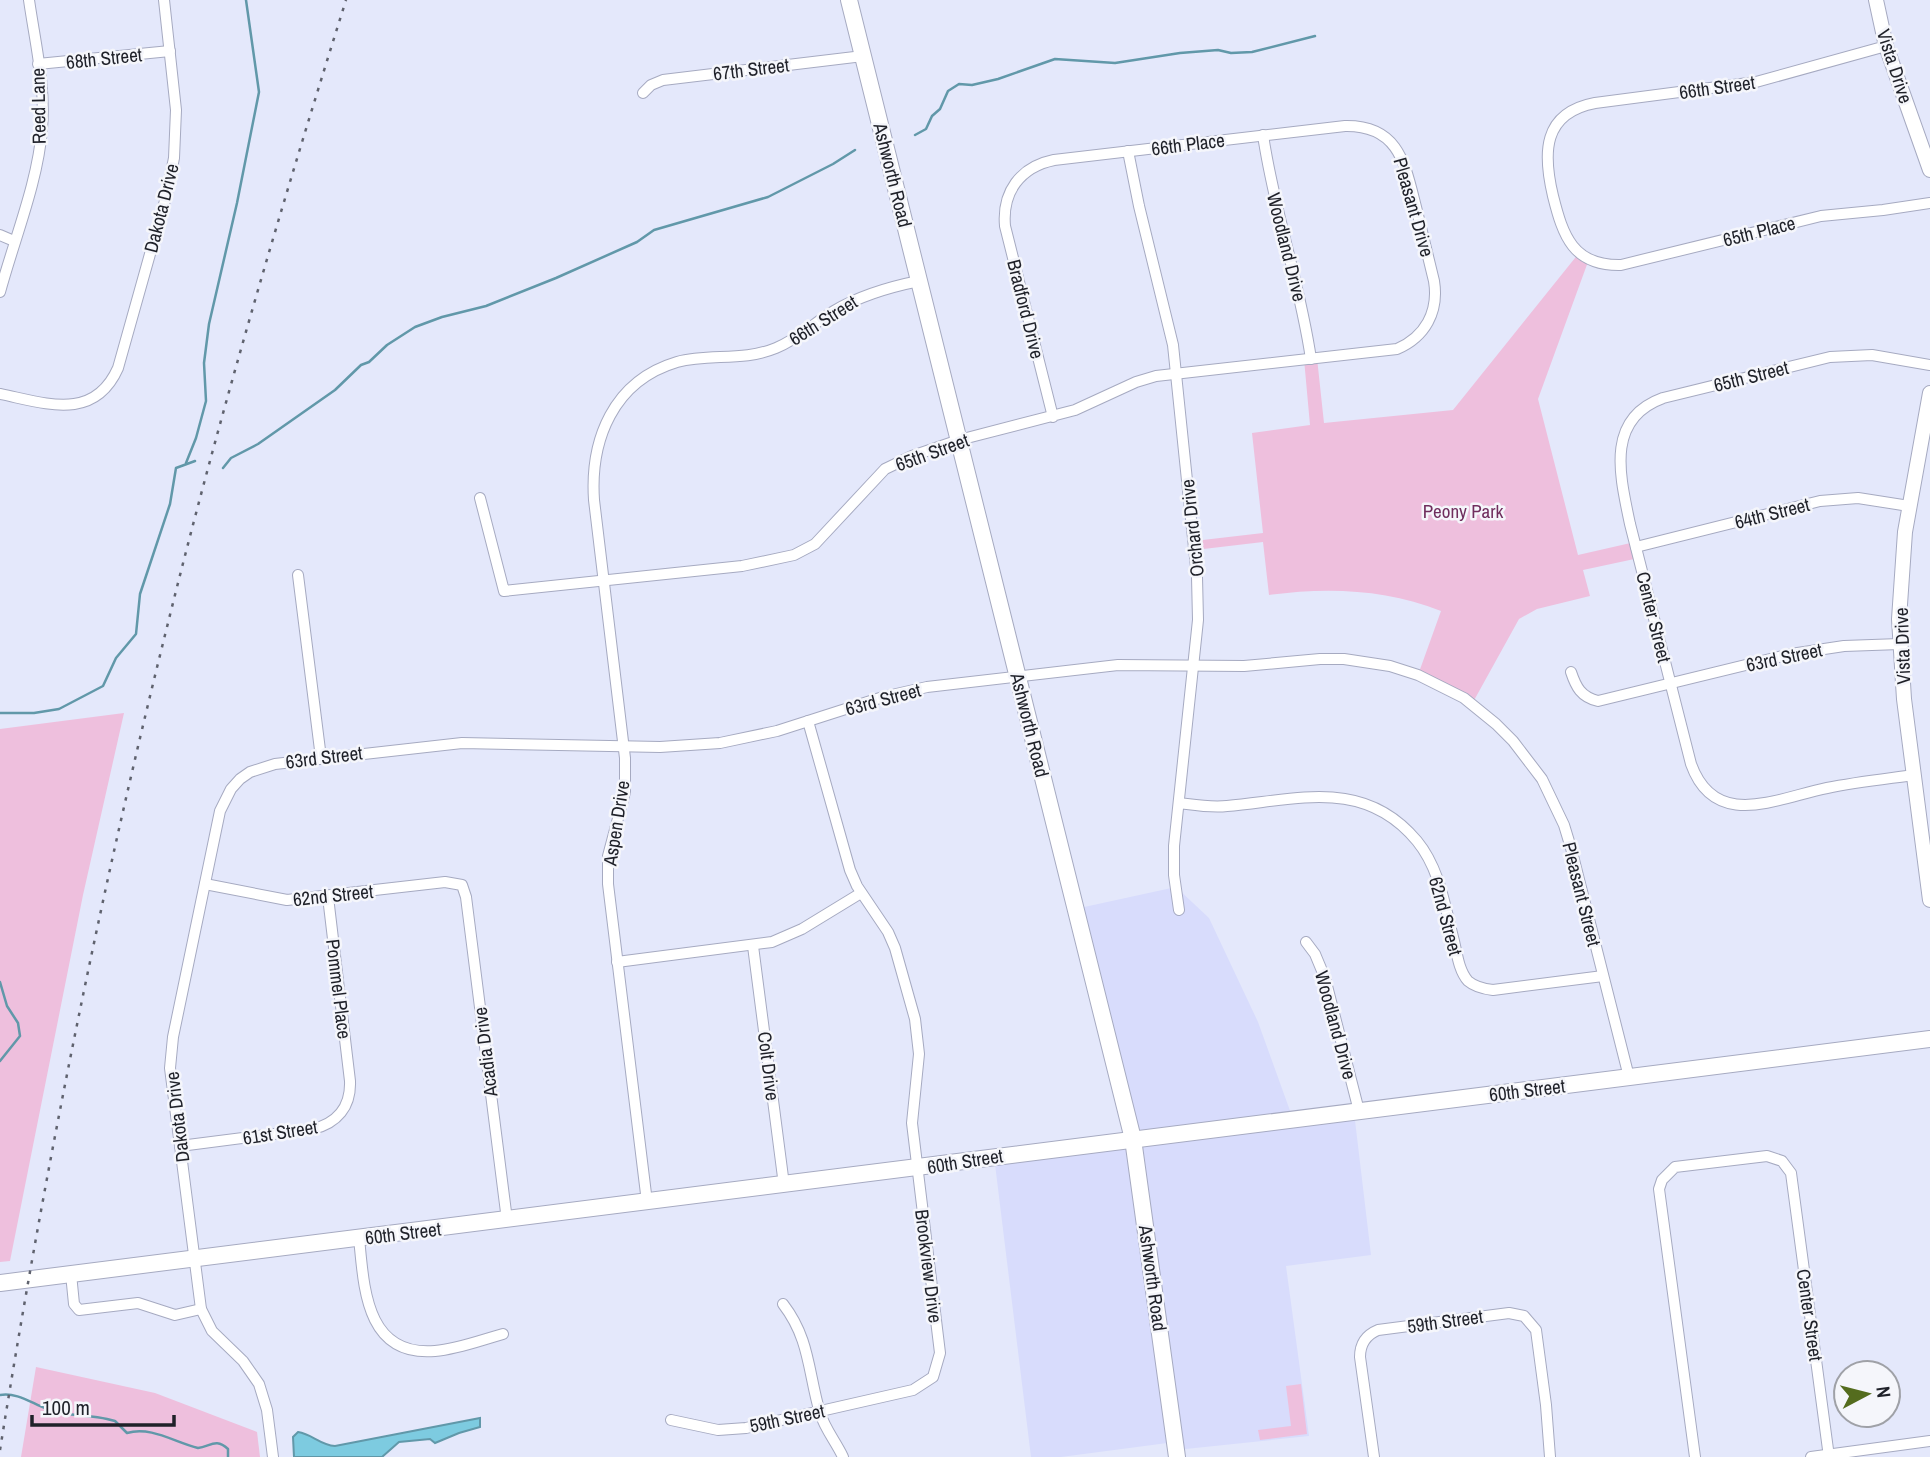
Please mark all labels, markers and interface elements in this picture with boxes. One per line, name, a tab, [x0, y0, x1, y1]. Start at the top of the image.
street label: Vista Drive	[1871, 25, 1919, 107]
street label: 68th Street	[65, 41, 144, 75]
street label: 67th Street	[712, 51, 791, 87]
street label: Reed Lane	[24, 68, 52, 144]
street label: 66th Street	[1677, 69, 1757, 105]
street label: Ashworth Road	[867, 119, 918, 230]
street label: 66th Place	[1150, 127, 1226, 161]
street label: Pleasant Drive	[1387, 154, 1441, 260]
street label: Dakota Drive	[137, 161, 185, 255]
street label: Woodland Drive	[1261, 190, 1313, 304]
street label: 65th Place	[1720, 209, 1798, 253]
street label: Bradford Drive	[1001, 257, 1051, 361]
street label: 66th Street	[784, 288, 863, 351]
street label: 65th Street	[1711, 354, 1792, 398]
street label: 65th Street	[892, 427, 973, 477]
street label: Orchard Drive	[1174, 478, 1210, 578]
street label: 64th Street	[1732, 491, 1813, 535]
park label: Peony Park	[1423, 498, 1503, 524]
street label: Center Street	[1630, 569, 1678, 666]
street label: Vista Drive	[1888, 607, 1916, 685]
street label: 63rd Street	[1744, 636, 1825, 678]
street label: Ashworth Road	[1004, 669, 1055, 780]
street label: 63rd Street	[842, 676, 924, 722]
street label: 63rd Street	[284, 739, 364, 775]
street label: Aspen Drive	[596, 779, 636, 868]
street label: Pleasant Street	[1556, 839, 1608, 949]
street label: 62nd Street	[1423, 874, 1469, 959]
street label: 62nd Street	[292, 878, 375, 912]
street label: Pommel Place	[320, 938, 358, 1040]
street label: Woodland Drive	[1309, 968, 1363, 1082]
street label: Acadia Drive	[467, 1006, 504, 1099]
street label: Colt Drive	[752, 1030, 786, 1102]
street label: Dakota Drive	[159, 1070, 195, 1164]
street label: 60th Street	[1488, 1072, 1567, 1108]
street label: 61st Street	[241, 1113, 320, 1151]
street label: 60th Street	[925, 1142, 1005, 1180]
street label: Brookview Drive	[909, 1208, 949, 1324]
street label: 60th Street	[364, 1215, 443, 1251]
street label: Ashworth Road	[1133, 1222, 1173, 1333]
street label: Center Street	[1791, 1267, 1829, 1363]
street label: 59th Street	[1405, 1303, 1485, 1339]
north arrow	[1832, 1359, 1902, 1429]
scale bar	[32, 1384, 173, 1428]
text: N	[1870, 1385, 1897, 1399]
text: 100 m	[42, 1393, 90, 1422]
street label: 59th Street	[747, 1397, 828, 1439]

